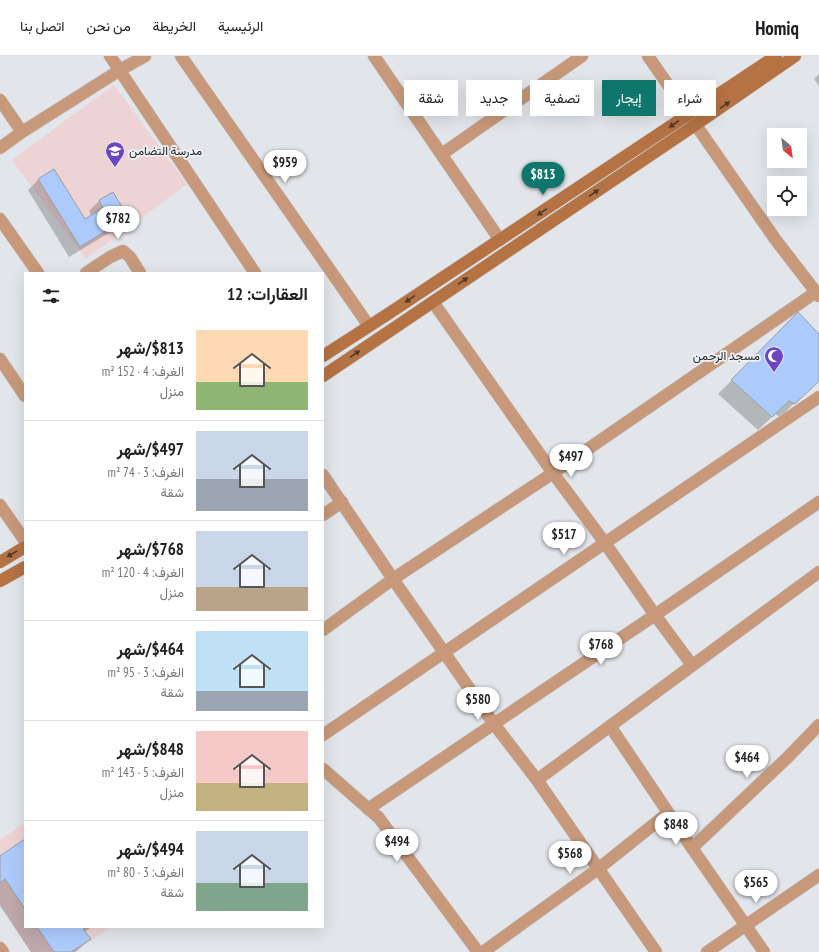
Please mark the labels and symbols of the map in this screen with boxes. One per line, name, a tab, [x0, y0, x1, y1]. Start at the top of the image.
one-way arrow	[720, 101, 730, 109]
one-way arrow	[668, 120, 679, 128]
north arrow	[767, 128, 807, 168]
school or university icon: مدرسة التضامن	[104, 140, 126, 168]
place label: مدرسة التضامن	[129, 143, 202, 159]
pin: $959	[261, 150, 309, 184]
pin: $813	[519, 162, 567, 196]
one-way arrow	[589, 189, 599, 197]
pin: $782	[94, 206, 142, 240]
one-way arrow	[536, 208, 548, 215]
one-way arrow	[457, 278, 469, 285]
one-way arrow	[405, 295, 416, 303]
mosque icon: مسجد الرحمن	[763, 345, 785, 373]
place label: مسجد الرحمن	[693, 348, 760, 364]
one-way arrow	[350, 350, 361, 358]
pin: $497	[547, 444, 595, 478]
pin: $517	[540, 522, 588, 556]
one-way arrow	[7, 551, 18, 558]
pin: $768	[577, 632, 625, 666]
pin: $580	[454, 687, 502, 721]
pin: $464	[723, 745, 771, 779]
pin: $848	[652, 812, 700, 846]
pin: $494	[373, 829, 421, 863]
pin: $568	[546, 841, 594, 875]
pin: $565	[732, 870, 780, 904]

